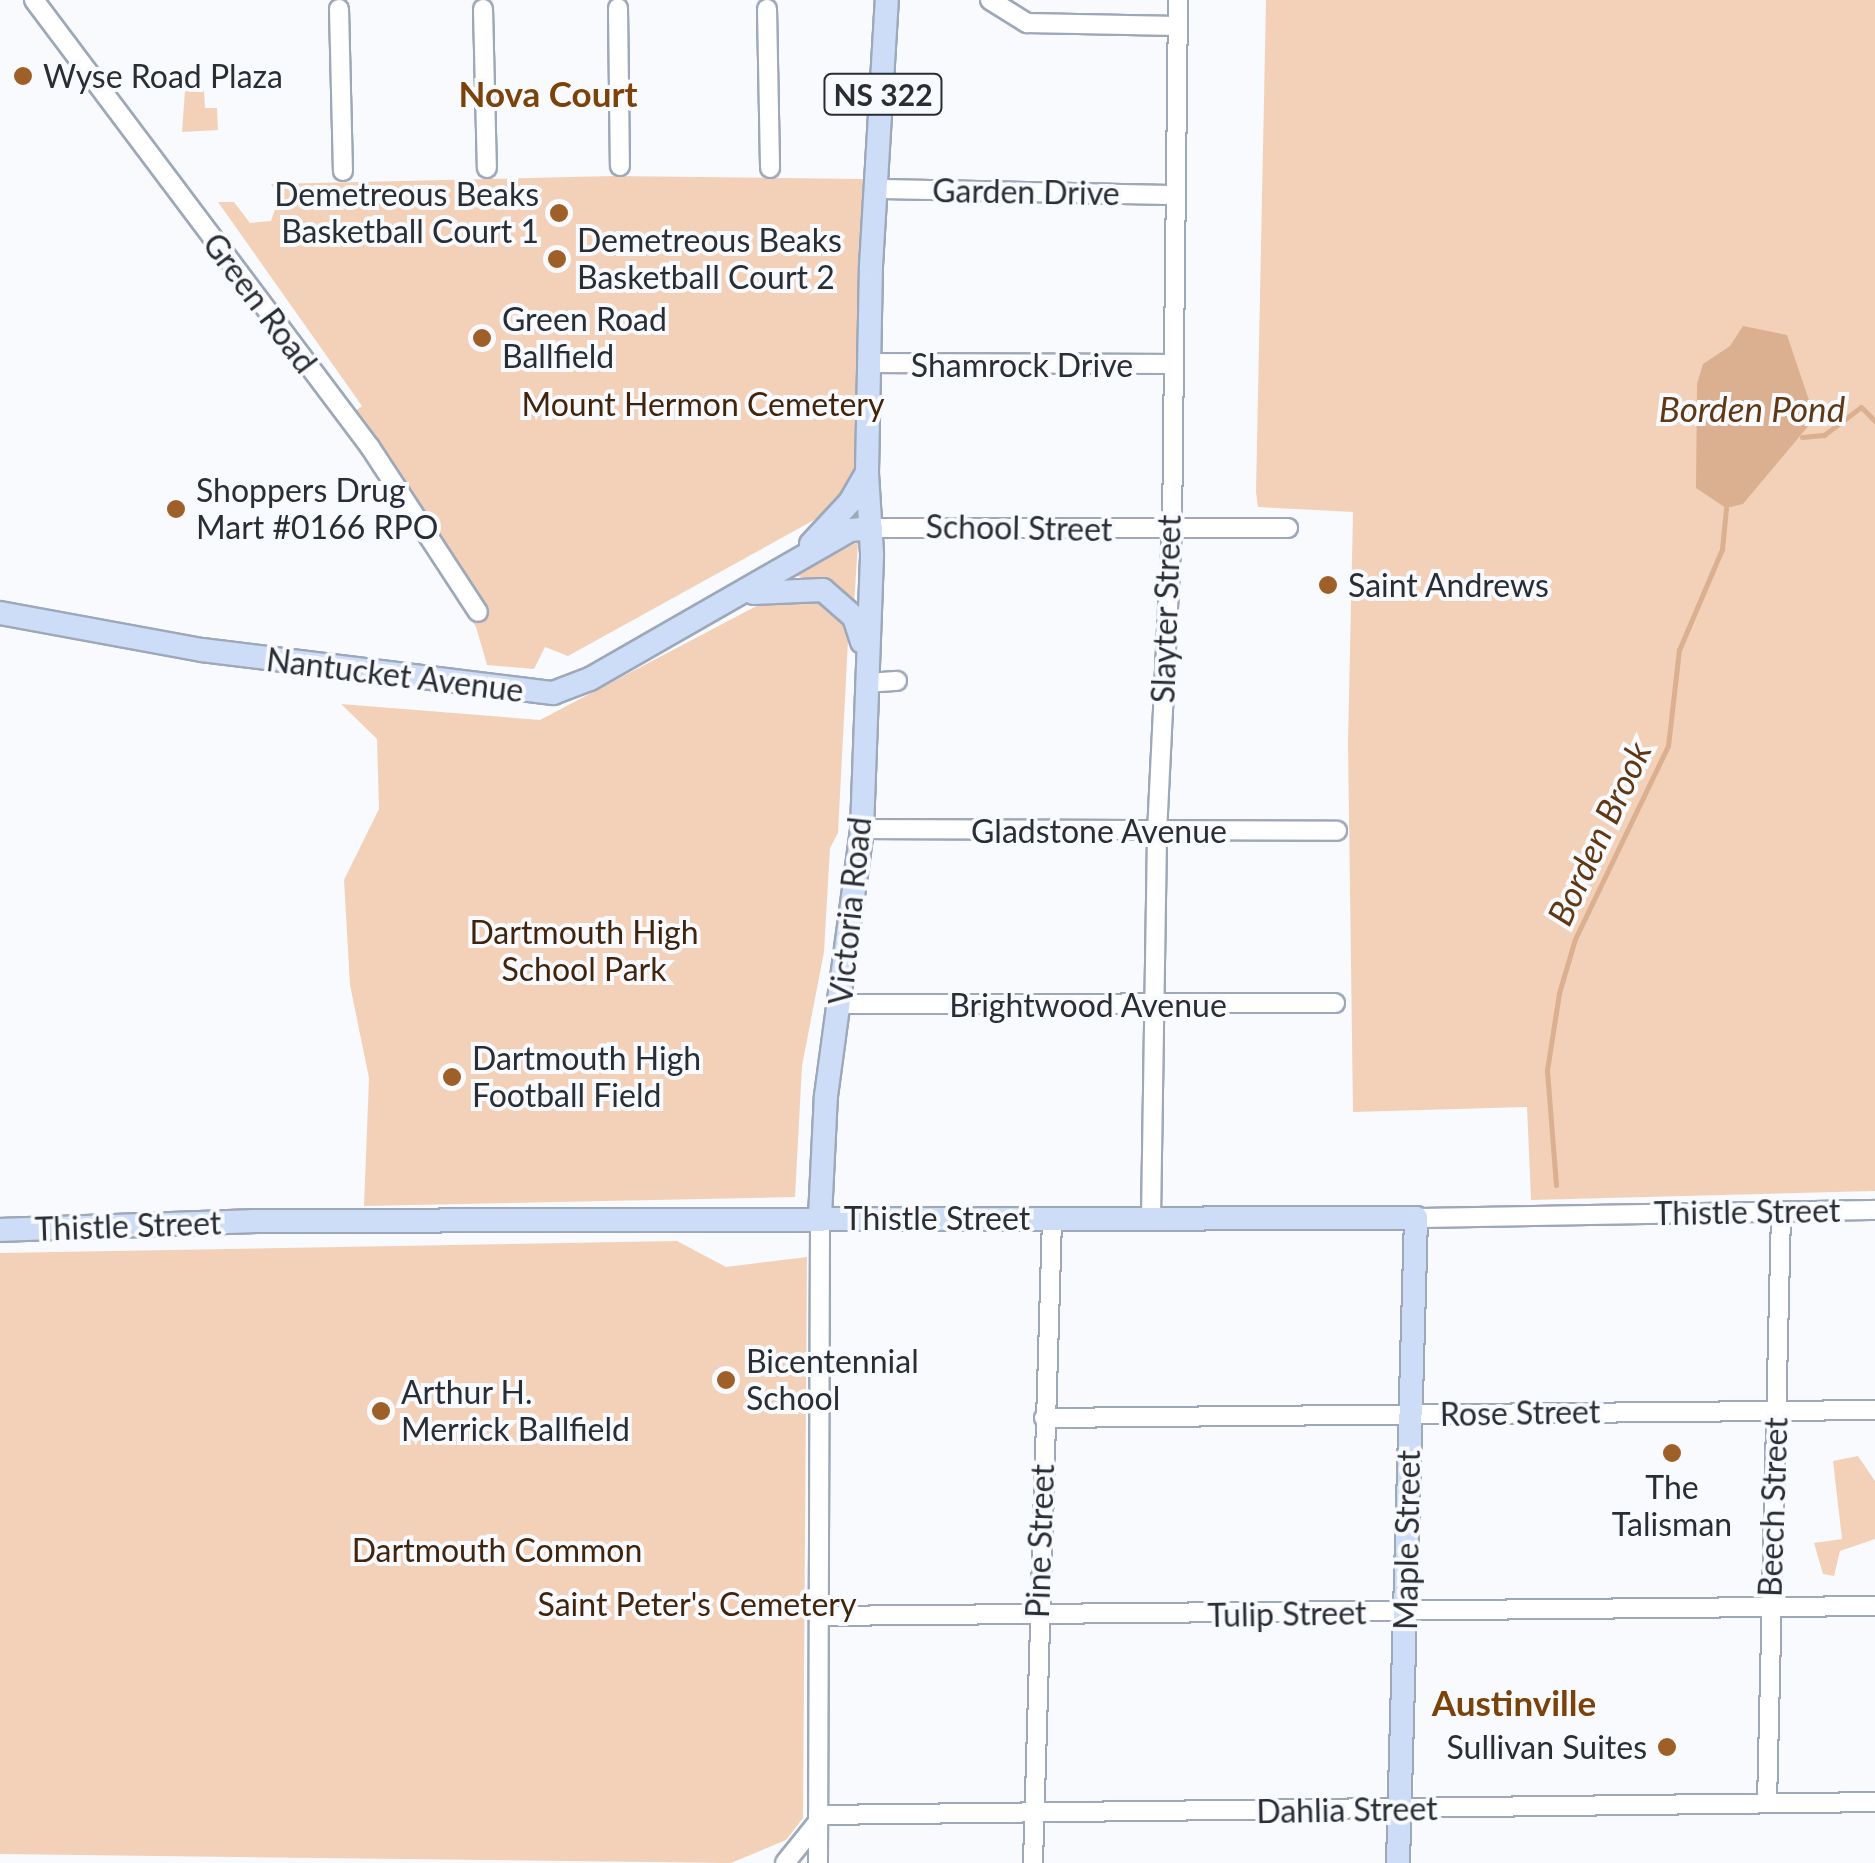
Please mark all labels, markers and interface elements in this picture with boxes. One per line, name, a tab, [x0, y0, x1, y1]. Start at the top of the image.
place label: Wyse Road Plaza	[43, 57, 283, 95]
marker: Wyse Road Plaza	[12, 65, 34, 87]
road number: NS 322	[823, 69, 943, 119]
district label: Nova Court	[459, 72, 637, 114]
street label: Garden Drive	[932, 171, 1120, 213]
place label: Demetreous Beaks Basketball Court 1	[274, 176, 539, 251]
marker: Demetreous Beaks Basketball Court 1	[548, 202, 570, 224]
place label: Demetreous Beaks Basketball Court 2	[577, 222, 842, 297]
street label: Green Road	[195, 226, 325, 380]
marker: Demetreous Beaks Basketball Court 2	[546, 248, 568, 270]
place label: Green Road Ballfield	[502, 301, 667, 376]
marker: Green Road Ballfield	[471, 327, 493, 349]
street label: Shamrock Drive	[911, 346, 1133, 384]
park label: Mount Hermon Cemetery	[522, 385, 884, 423]
water label: Borden Pond	[1659, 387, 1845, 429]
place label: Shoppers Drug Mart #0166 RPO	[196, 472, 438, 547]
marker: Shoppers Drug Mart #0166 RPO	[165, 498, 187, 520]
street label: School Street	[925, 507, 1113, 549]
street label: Slayter Street	[1144, 514, 1188, 704]
place label: Saint Andrews	[1348, 566, 1550, 604]
marker: Saint Andrews	[1317, 574, 1339, 596]
street label: Nantucket Avenue	[264, 640, 526, 710]
water label: Borden Brook	[1537, 735, 1659, 931]
street label: Gladstone Avenue	[971, 812, 1227, 850]
street label: Victoria Road	[821, 815, 879, 1007]
park label: Dartmouth High School Park	[469, 914, 699, 989]
street label: Brightwood Avenue	[949, 986, 1227, 1024]
place label: Dartmouth High Football Field	[472, 1040, 701, 1115]
marker: Dartmouth High Football Field	[441, 1066, 463, 1088]
street label: Thistle Street	[1653, 1191, 1841, 1233]
street label: Thistle Street	[844, 1199, 1030, 1237]
street label: Thistle Street	[34, 1204, 222, 1248]
place label: Bicentennial School	[746, 1343, 919, 1418]
marker: Bicentennial School	[715, 1369, 737, 1391]
place label: Arthur H. Merrick Ballfield	[401, 1374, 630, 1449]
street label: Rose Street	[1440, 1392, 1600, 1434]
marker: Arthur H. Merrick Ballfield	[370, 1400, 392, 1422]
street label: Beech Street	[1751, 1416, 1795, 1598]
marker: The Talisman	[1661, 1442, 1683, 1464]
street label: Maple Street	[1386, 1450, 1428, 1630]
street label: Pine Street	[1018, 1463, 1062, 1619]
place label: The Talisman	[1612, 1469, 1732, 1544]
park label: Dartmouth Common	[352, 1531, 642, 1569]
park label: Saint Peter's Cemetery	[538, 1585, 856, 1623]
street label: Tulip Street	[1207, 1593, 1367, 1635]
district label: Austinville	[1432, 1681, 1596, 1723]
place label: Sullivan Suites	[1447, 1728, 1647, 1766]
marker: Sullivan Suites	[1656, 1736, 1678, 1758]
street label: Dahlia Street	[1256, 1789, 1438, 1831]

